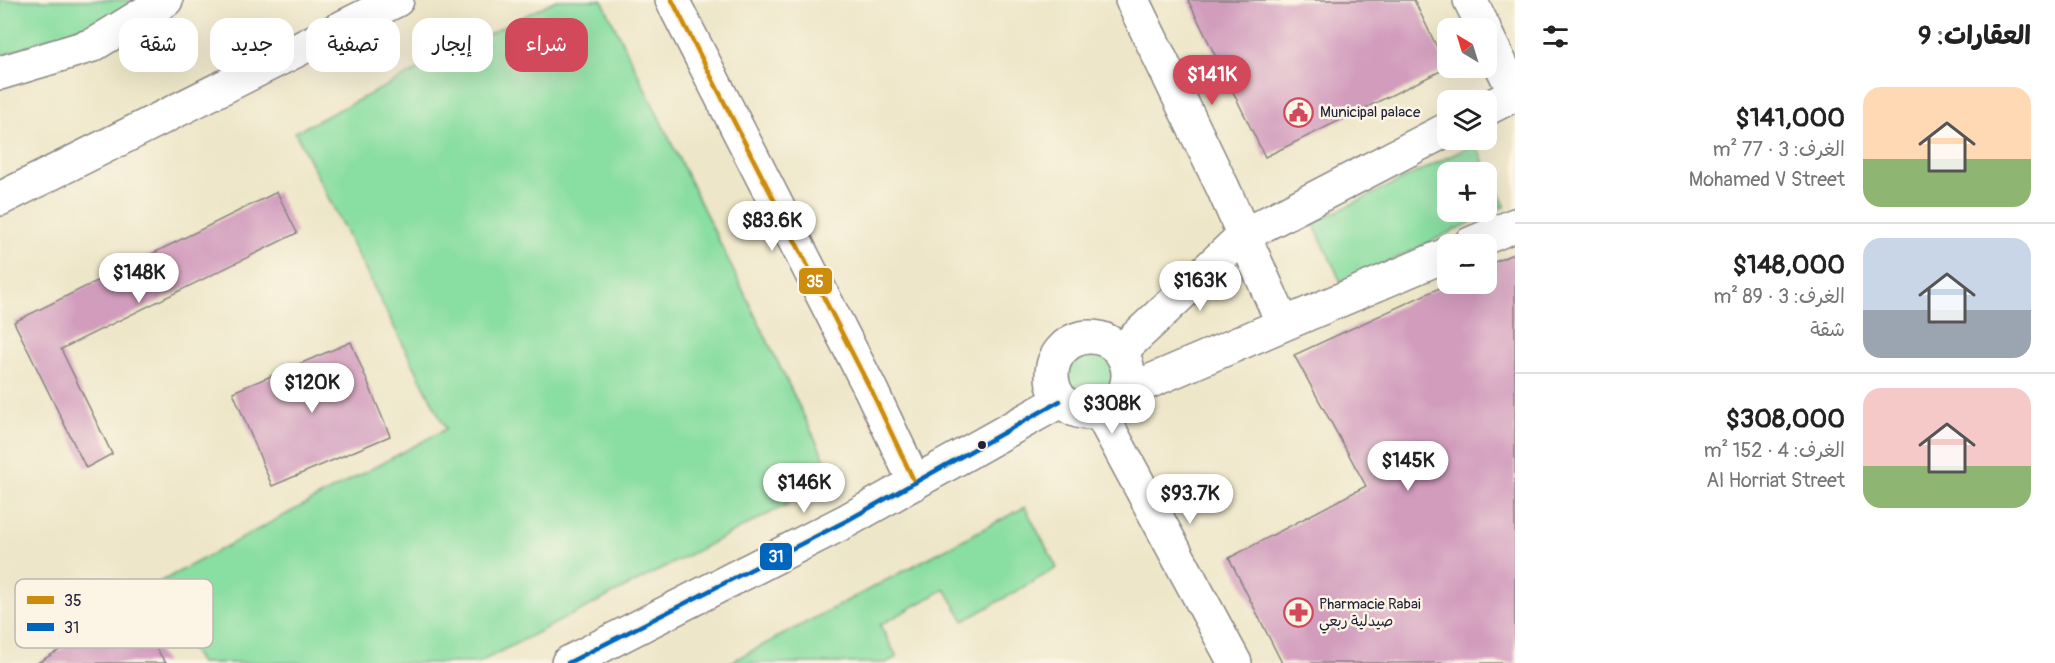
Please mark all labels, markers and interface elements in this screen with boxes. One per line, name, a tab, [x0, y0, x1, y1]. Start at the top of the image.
chip: شقة	[119, 18, 198, 72]
chip: جديد	[210, 18, 294, 72]
chip: تصفية	[306, 18, 400, 72]
chip: إيجار	[412, 18, 493, 72]
chip: شراء	[505, 18, 588, 72]
north arrow	[1437, 18, 1497, 78]
map controls	[1437, 18, 1497, 294]
icon: filters	[1539, 20, 1572, 53]
text: العقارات: 9	[1918, 20, 2031, 52]
pin: $141K	[1170, 55, 1254, 106]
text: $141K	[1187, 62, 1237, 87]
button: layers	[1437, 90, 1497, 150]
public building icon: Municipal palace	[1283, 96, 1315, 128]
text: $141,000	[1736, 102, 1845, 134]
place label: Municipal palace	[1320, 103, 1421, 122]
icon: home	[1911, 111, 1983, 183]
text: الغرف: 3 · 77 m²	[1713, 137, 1845, 162]
button: +	[1437, 162, 1497, 222]
text: Mohamed V Street	[1689, 167, 1845, 192]
pin: $83.6K	[723, 201, 821, 252]
text: $83.6K	[742, 208, 802, 233]
button: −	[1437, 234, 1497, 294]
text: $148,000	[1733, 249, 1845, 281]
pin: $148K	[97, 253, 181, 304]
text: $148K	[113, 260, 165, 285]
pin: $163K	[1158, 261, 1242, 312]
icon: home	[1911, 262, 1983, 334]
line badge: 35	[798, 267, 833, 295]
text: $163K	[1173, 268, 1227, 293]
text: 35	[806, 272, 824, 292]
text: الغرف: 3 · 89 m²	[1714, 284, 1845, 309]
text: شقة	[1810, 317, 1845, 342]
pin: $120K	[270, 363, 354, 414]
text: $120K	[284, 370, 340, 395]
pin: $308K	[1070, 384, 1154, 435]
text: $308K	[1083, 391, 1141, 416]
text: $308,000	[1726, 403, 1845, 435]
icon: home	[1911, 412, 1983, 484]
text: الغرف: 4 · 152 m²	[1704, 438, 1845, 463]
unlabelled marker	[976, 439, 988, 451]
pin: $145K	[1366, 441, 1450, 492]
text: $145K	[1381, 448, 1435, 473]
pin: $146K	[762, 463, 846, 514]
text: Al Horriat Street	[1706, 468, 1845, 493]
text: $146K	[777, 470, 831, 495]
pin: $93.7K	[1141, 474, 1239, 525]
text: $93.7K	[1160, 481, 1220, 506]
line badge: 31	[759, 542, 793, 571]
text: 31	[768, 547, 784, 567]
legend	[15, 579, 213, 648]
text: 35	[64, 591, 82, 611]
place label: Pharmacie Rabai صيدلية ربعي	[1319, 595, 1421, 634]
pharmacy icon: Pharmacie Rabai صيدلية ربعي	[1282, 597, 1314, 629]
text: 31	[64, 618, 79, 638]

